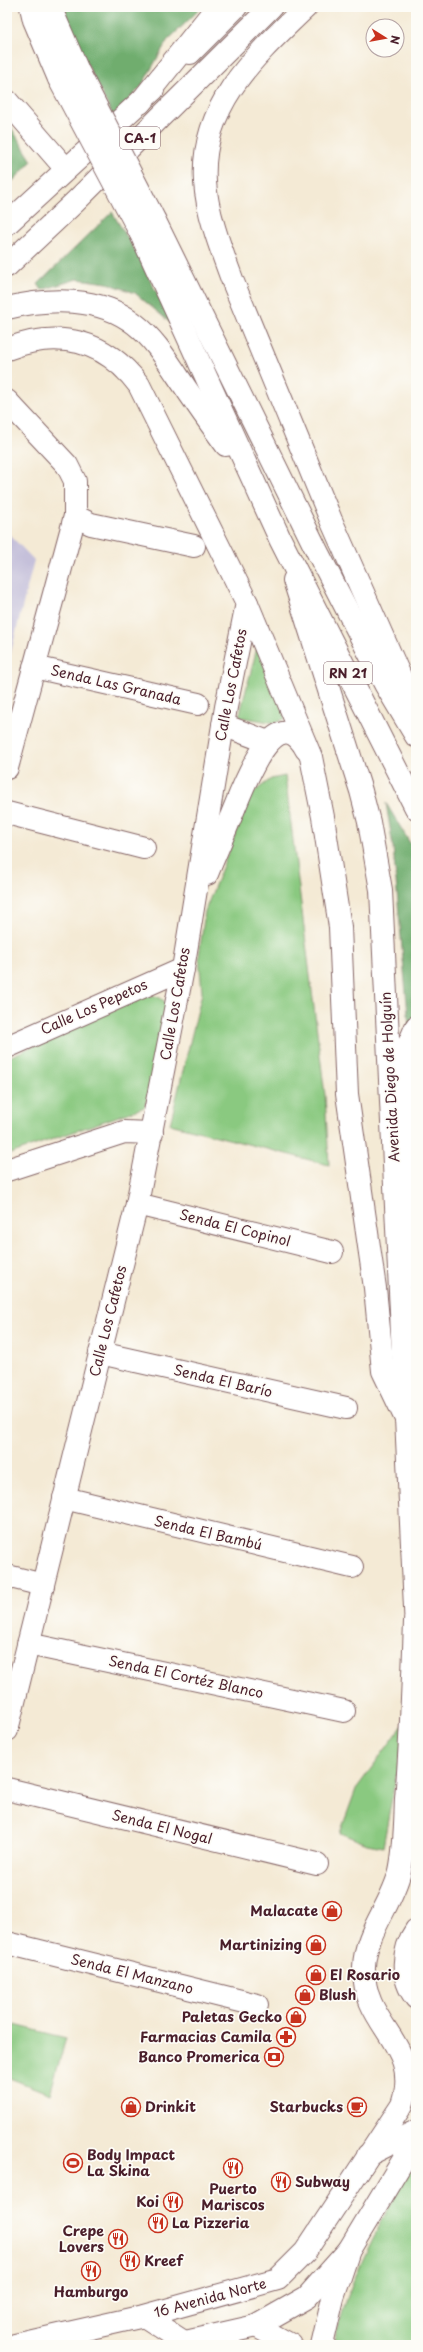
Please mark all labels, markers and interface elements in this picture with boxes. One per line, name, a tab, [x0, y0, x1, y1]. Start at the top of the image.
north arrow	[365, 18, 405, 58]
text: N	[386, 34, 404, 46]
road number: CA-1	[120, 127, 160, 149]
street label: Calle Los Cafetos	[209, 627, 252, 743]
street label: Senda Las Granada	[49, 659, 184, 710]
road number: RN 21	[324, 662, 372, 684]
street label: Calle Los Cafetos	[154, 946, 195, 1062]
street label: Calle Los Pepetos	[37, 974, 151, 1039]
street label: Avenida Diego de Holguín	[375, 991, 404, 1163]
street label: Senda El Copinol	[177, 1204, 293, 1251]
street label: Calle Los Cafetos	[84, 1263, 131, 1379]
street label: Senda El Barío	[172, 1359, 275, 1402]
street label: Senda El Bambú	[152, 1510, 264, 1555]
street label: Senda El Cortéz Blanco	[107, 1650, 266, 1703]
street label: Senda El Nogal	[110, 1804, 215, 1849]
place label: Malacate	[250, 1900, 318, 1921]
shop icon: Malacate	[321, 1900, 343, 1922]
place label: Martinizing	[220, 1934, 302, 1955]
shop icon: Martinizing	[305, 1934, 327, 1956]
street label: Senda El Manzano	[69, 1948, 196, 1999]
shop icon: El Rosario	[305, 1964, 327, 1986]
place label: El Rosario	[330, 1964, 400, 1985]
shop icon: Blush	[294, 1984, 316, 2006]
place label: Blush	[319, 1984, 356, 2005]
place label: Paletas Gecko	[182, 2006, 282, 2027]
shop icon: Paletas Gecko	[285, 2006, 307, 2028]
place label: Farmacias Camila	[140, 2026, 272, 2047]
pharmacy icon: Farmacias Camila	[275, 2026, 297, 2048]
place label: Banco Promerica	[138, 2046, 260, 2067]
bank icon: Banco Promerica	[263, 2046, 285, 2068]
shop icon: Drinkit	[120, 2096, 142, 2118]
place label: Drinkit	[145, 2096, 196, 2117]
place label: Starbucks	[270, 2096, 343, 2117]
cafe icon: Starbucks	[346, 2096, 368, 2118]
place label: Body Impact La Skina	[87, 2144, 176, 2181]
sports icon: Body Impact La Skina	[62, 2152, 84, 2174]
restaurant icon: Puerto Mariscos	[222, 2157, 244, 2179]
restaurant icon: Subway	[270, 2171, 292, 2193]
place label: Subway	[295, 2171, 350, 2192]
place label: Puerto Mariscos	[201, 2178, 265, 2215]
place label: Koi	[136, 2191, 159, 2212]
restaurant icon: Koi	[162, 2191, 184, 2213]
restaurant icon: La Pizzeria	[147, 2212, 169, 2234]
place label: La Pizzeria	[172, 2212, 250, 2233]
place label: Crepe Lovers	[59, 2220, 104, 2257]
restaurant icon: Crepe Lovers	[107, 2228, 129, 2250]
restaurant icon: Kreef	[119, 2250, 141, 2272]
place label: Kreef	[144, 2250, 184, 2271]
restaurant icon: Hamburgo	[80, 2260, 102, 2282]
street label: 16 Avenida Norte	[151, 2272, 268, 2323]
place label: Hamburgo	[54, 2281, 128, 2302]

